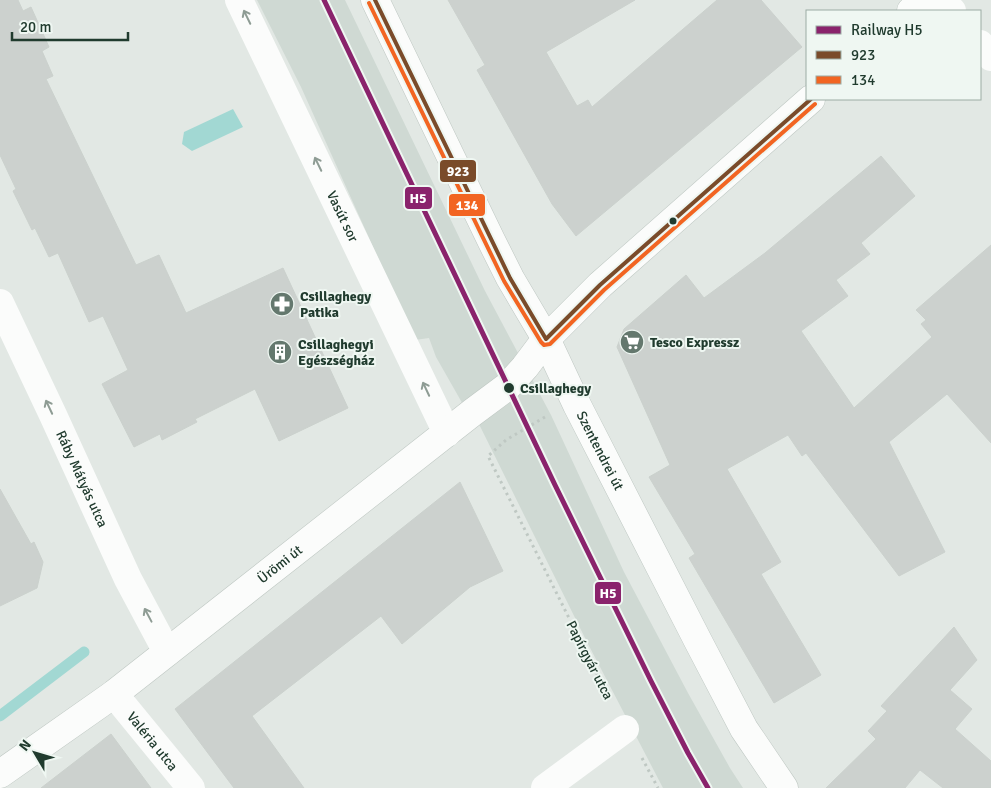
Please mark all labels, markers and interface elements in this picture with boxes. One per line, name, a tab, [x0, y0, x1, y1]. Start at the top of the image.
scale bar	[12, 10, 129, 42]
one-way arrow	[242, 10, 251, 25]
legend	[806, 10, 981, 100]
text: 20 m	[20, 18, 51, 36]
text: Railway H5	[851, 21, 923, 39]
text: 923	[851, 46, 875, 64]
text: 134	[851, 71, 875, 89]
one-way arrow	[312, 156, 322, 171]
line badge: 923	[439, 159, 477, 183]
text: 923	[447, 163, 469, 180]
line badge: H5	[404, 186, 433, 210]
street label: Vasút sor	[323, 188, 362, 246]
text: H5	[409, 190, 427, 207]
line badge: 134	[448, 193, 486, 217]
text: 134	[456, 197, 479, 214]
unlabelled marker	[668, 216, 678, 226]
place label: Csillaghegy Patika	[300, 288, 371, 321]
pharmacy icon: Csillaghegy Patika	[269, 291, 295, 317]
supermarket icon: Tesco Expressz	[619, 329, 645, 355]
place label: Tesco Expressz	[650, 334, 739, 351]
place label: Csillaghegyi Egészségház	[298, 336, 375, 369]
building icon: Csillaghegyi Egészségház	[267, 339, 293, 365]
place label: Csillaghegy	[520, 380, 591, 397]
marker: Csillaghegy	[502, 381, 516, 395]
one-way arrow	[420, 382, 430, 397]
one-way arrow	[44, 400, 54, 415]
street label: Szentendrei út	[573, 408, 627, 493]
street label: Ráby Mátyás utca	[52, 428, 111, 530]
street label: Ürömi út	[254, 541, 306, 587]
line badge: H5	[594, 581, 622, 605]
text: H5	[599, 585, 617, 602]
one-way arrow	[143, 608, 153, 623]
street label: Papírgyár utca	[562, 618, 617, 702]
street label: Valéria utca	[123, 709, 181, 774]
north arrow	[10, 728, 60, 778]
text: N	[15, 736, 35, 754]

